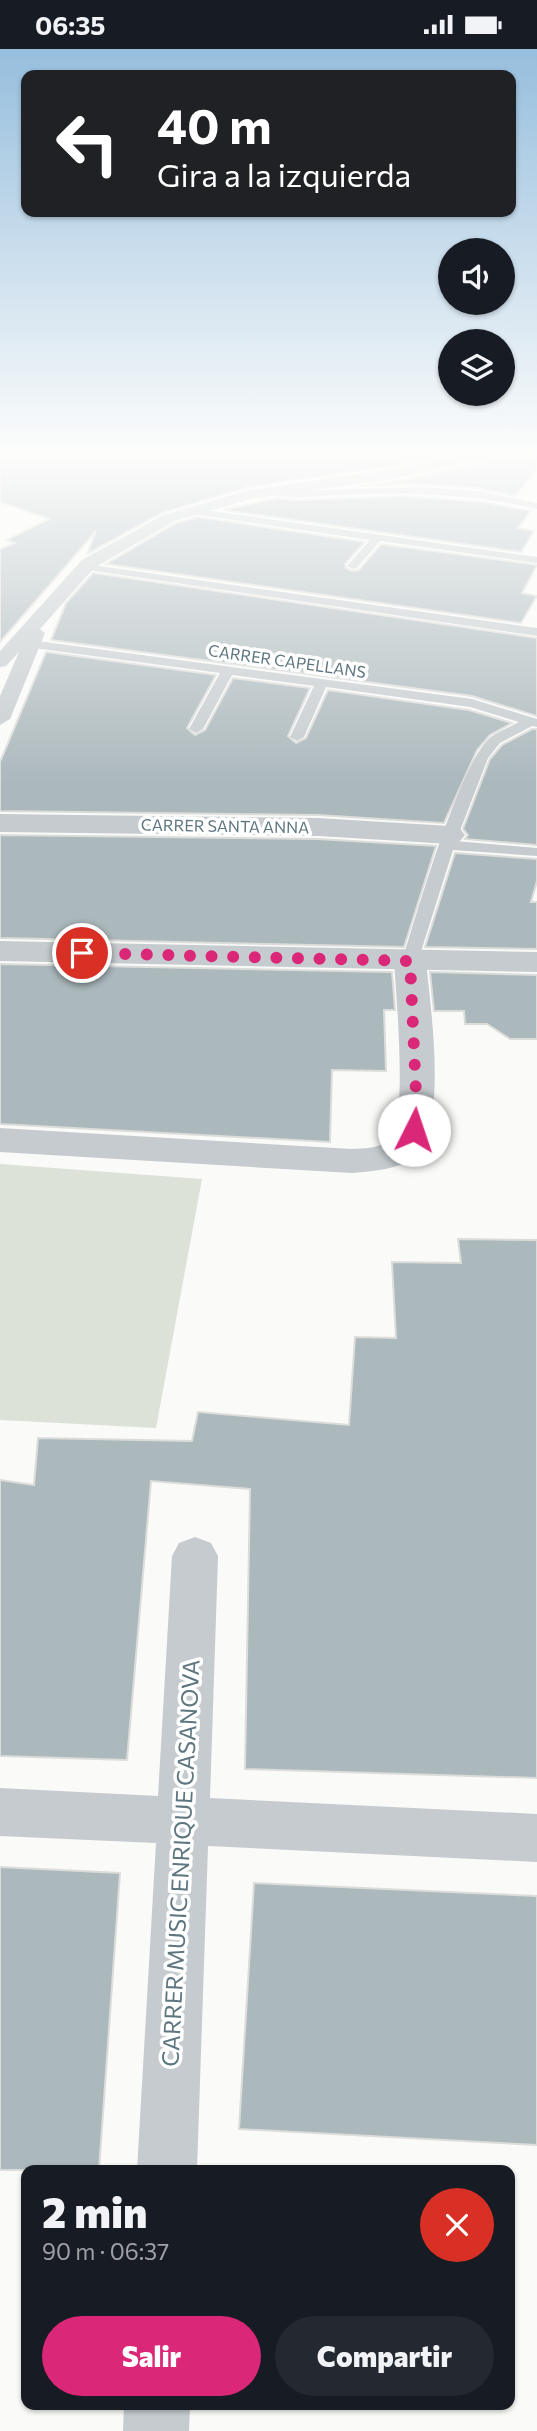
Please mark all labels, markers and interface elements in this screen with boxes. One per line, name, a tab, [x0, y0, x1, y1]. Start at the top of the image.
text: 06:35	[35, 9, 106, 40]
text: 40 m	[157, 94, 272, 154]
icon: left	[42, 98, 133, 189]
text: Gira a la izquierda	[157, 154, 411, 194]
map controls	[438, 238, 515, 406]
button: sound	[438, 238, 515, 315]
button: layers	[438, 329, 515, 406]
street label: CARRER CAPELLANS	[207, 640, 367, 681]
street label: CARRER SANTA ANNA	[141, 815, 309, 836]
pin	[52, 923, 112, 983]
icon: arrive	[63, 934, 101, 972]
position arrow	[377, 1093, 451, 1167]
street label: CARRER MUSIC ENRIQUE CASANOVA	[155, 1659, 205, 2067]
text: 2 min	[42, 2185, 148, 2237]
button: close	[420, 2188, 494, 2262]
text: 90 m · 06:37	[42, 2237, 169, 2265]
button: Salir	[42, 2316, 261, 2396]
button: Compartir	[275, 2316, 494, 2396]

